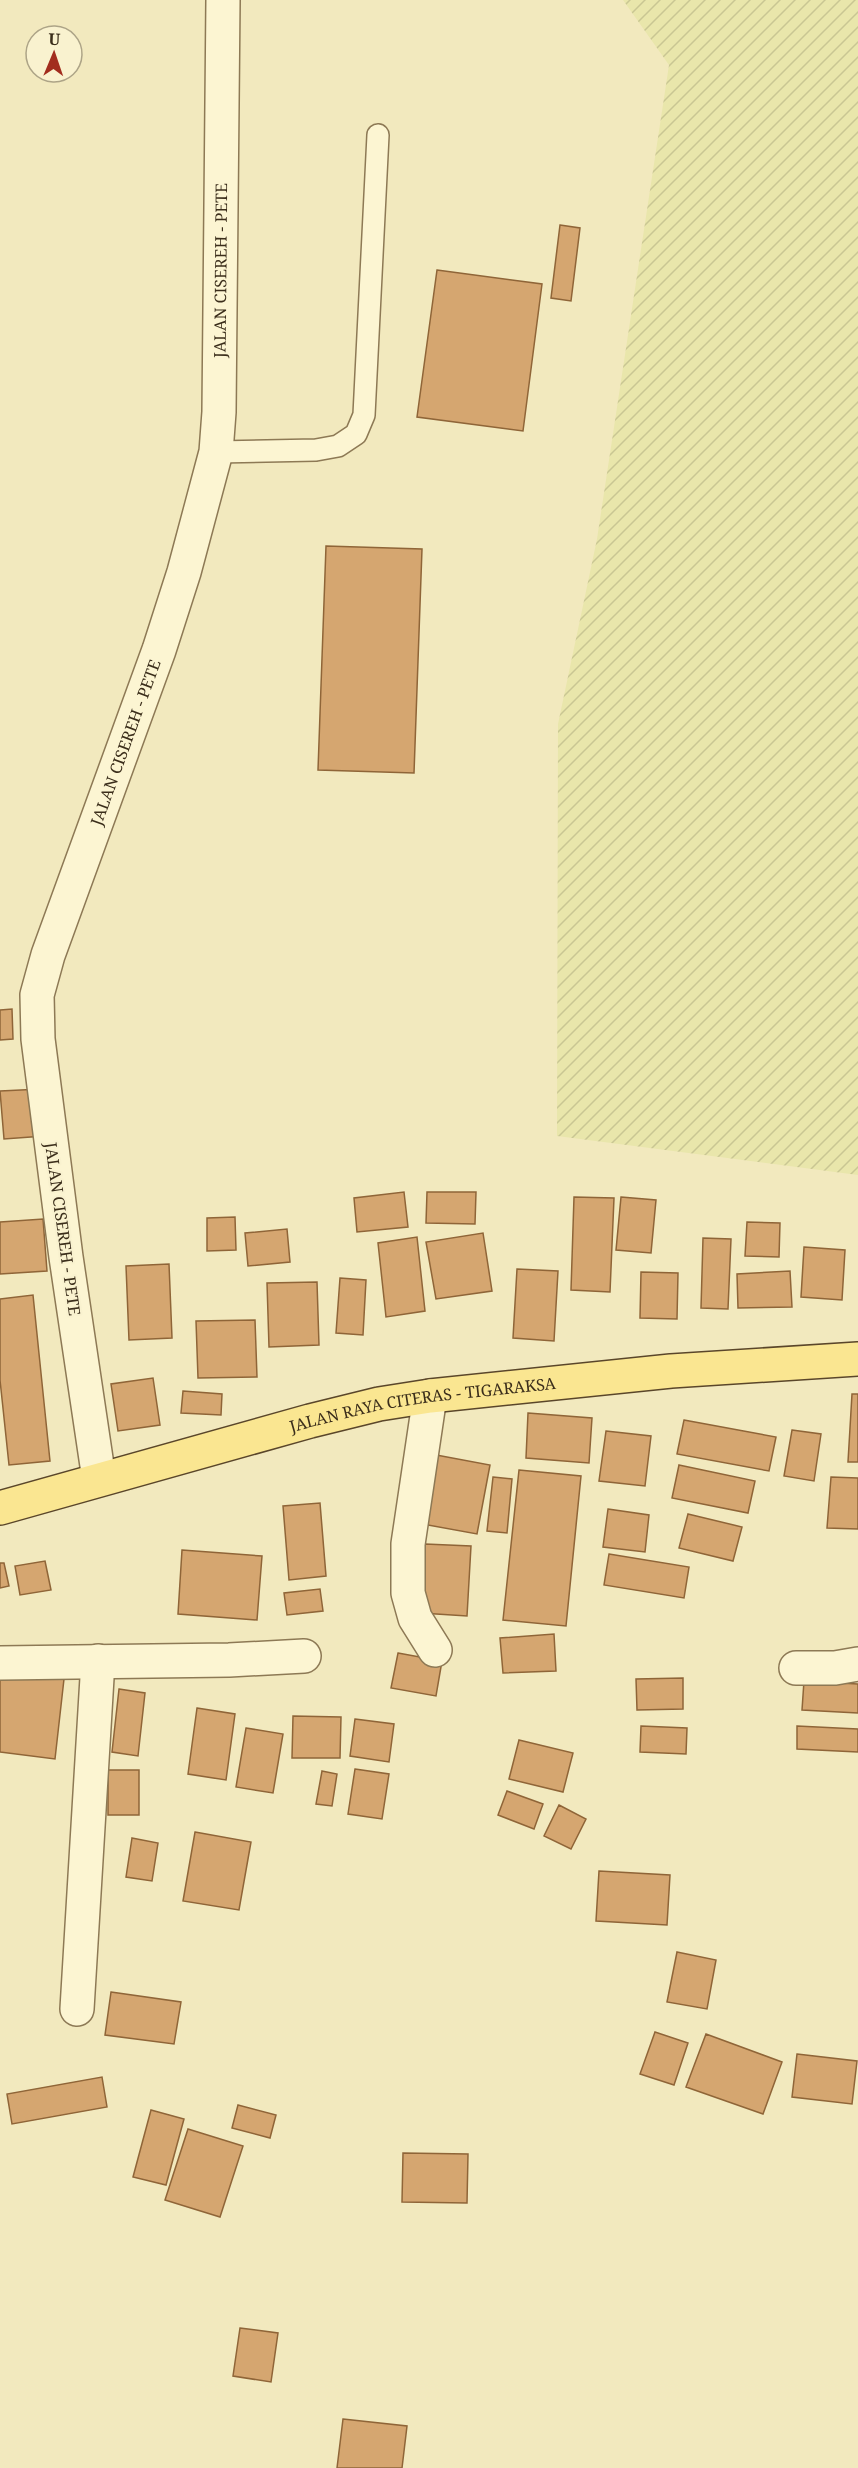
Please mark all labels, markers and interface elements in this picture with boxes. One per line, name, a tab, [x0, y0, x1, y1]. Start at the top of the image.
north arrow	[24, 24, 84, 84]
text: U	[48, 28, 61, 50]
street label: JALAN CISEREH - PETE	[209, 183, 232, 359]
street label: JALAN CISEREH - PETE	[85, 656, 166, 829]
street label: JALAN CISEREH - PETE	[40, 1140, 86, 1317]
street label: JALAN RAYA CITERAS - TIGARAKSA	[286, 1372, 558, 1438]

